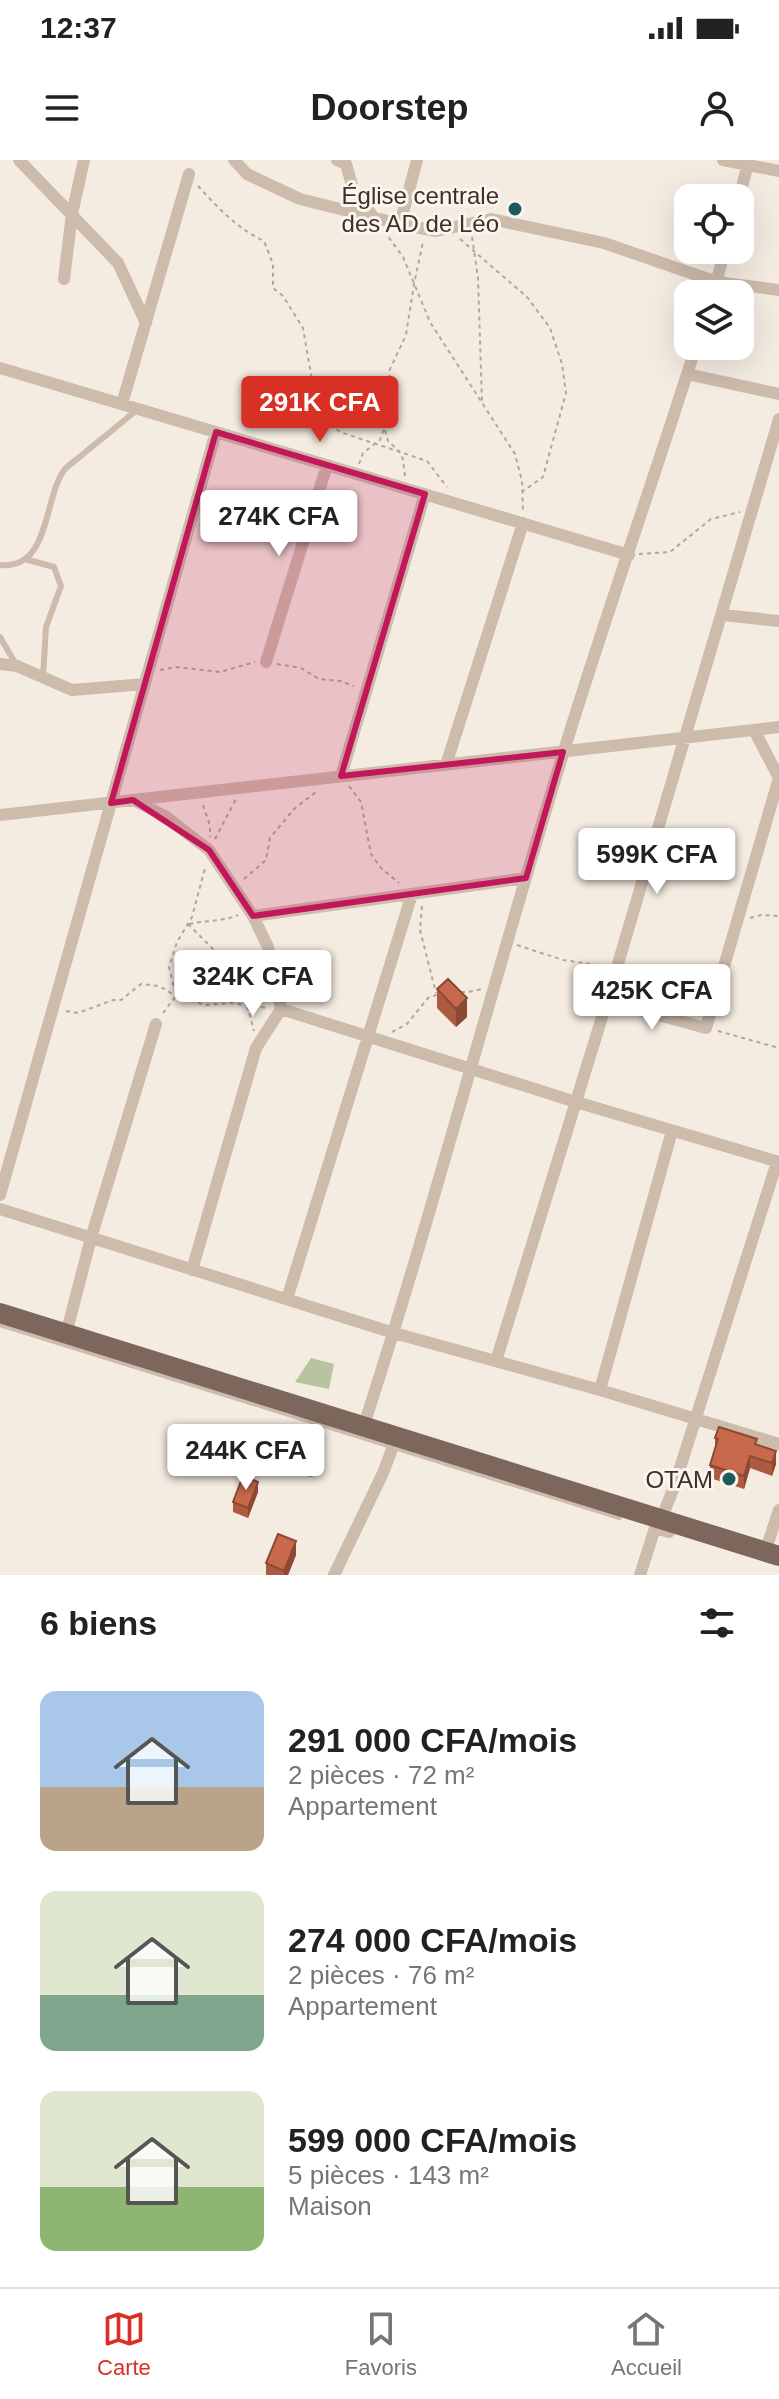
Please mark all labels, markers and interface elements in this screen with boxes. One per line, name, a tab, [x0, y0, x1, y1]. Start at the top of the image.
text: 12:37	[40, 11, 117, 44]
icon: menu	[40, 86, 84, 130]
icon: person	[695, 86, 739, 130]
text: Doorstep	[310, 87, 469, 128]
place label: Église centrale des AD de Léo	[342, 182, 499, 237]
map controls	[674, 184, 754, 360]
button: locate	[674, 184, 754, 264]
marker: Église centrale des AD de Léo	[506, 200, 524, 218]
button: layers	[674, 280, 754, 360]
pin: 291K CFA	[237, 376, 403, 444]
text: 291K CFA	[259, 387, 381, 417]
pin: 274K CFA	[196, 490, 362, 558]
text: 274K CFA	[218, 501, 340, 531]
pin: 599K CFA	[574, 828, 740, 896]
text: 599K CFA	[596, 839, 718, 869]
pin: 324K CFA	[170, 950, 336, 1018]
text: 324K CFA	[192, 961, 314, 991]
pin: 425K CFA	[569, 964, 735, 1032]
text: 425K CFA	[591, 975, 713, 1005]
pin: 244K CFA	[163, 1424, 329, 1492]
text: 244K CFA	[185, 1435, 307, 1465]
place label: OTAM	[645, 1466, 713, 1493]
marker: OTAM	[720, 1470, 738, 1488]
icon: filters	[695, 1601, 739, 1645]
text: 6 biens	[40, 1604, 157, 1642]
text: 291 000 CFA/mois	[288, 1721, 577, 1759]
icon: home	[104, 1723, 200, 1819]
text: 2 pièces · 72 m²	[288, 1760, 474, 1790]
text: Appartement	[288, 1791, 437, 1821]
text: 274 000 CFA/mois	[288, 1921, 577, 1959]
icon: home	[104, 1923, 200, 2019]
text: 2 pièces · 76 m²	[288, 1960, 474, 1990]
text: Appartement	[288, 1991, 437, 2021]
text: 599 000 CFA/mois	[288, 2121, 577, 2159]
icon: home	[104, 2123, 200, 2219]
text: 5 pièces · 143 m²	[288, 2160, 489, 2190]
text: Maison	[288, 2191, 372, 2221]
tab: Carte	[97, 2307, 151, 2381]
tab: Favoris	[345, 2307, 417, 2381]
tab: Accueil	[611, 2307, 682, 2381]

